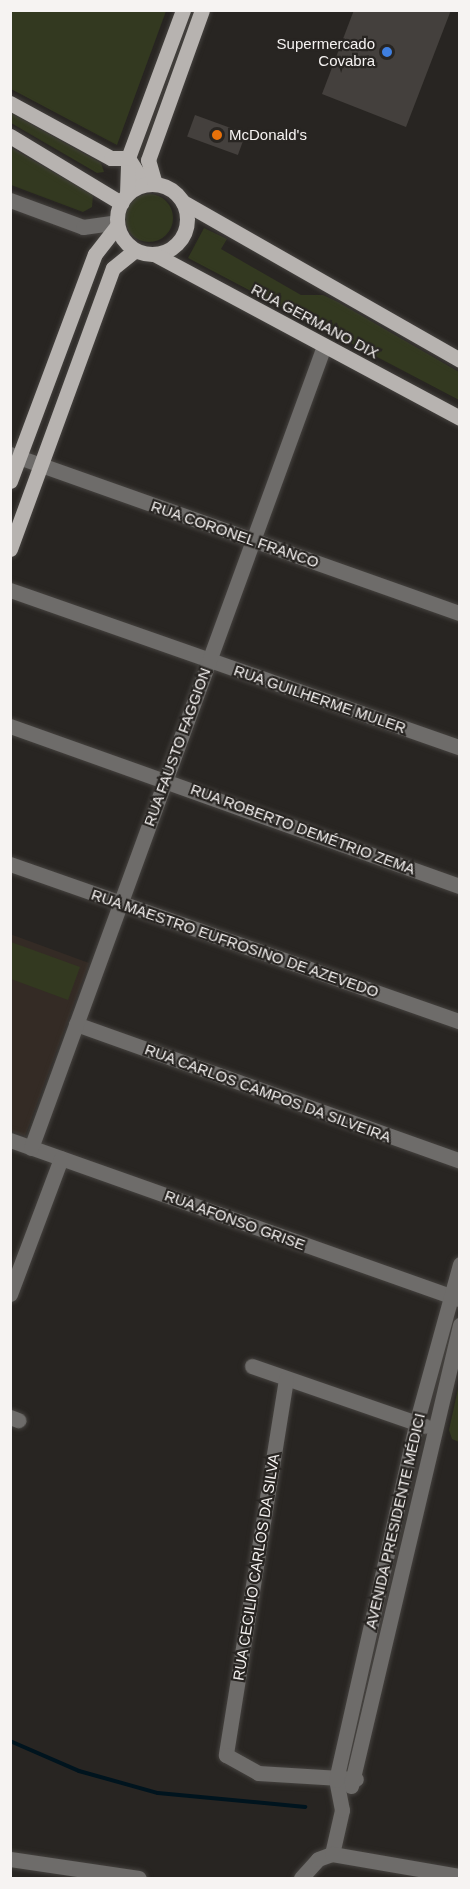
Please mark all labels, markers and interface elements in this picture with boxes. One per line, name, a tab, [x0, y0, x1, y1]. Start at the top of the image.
place label: Supermercado Covabra	[277, 34, 375, 69]
marker: Supermercado Covabra	[380, 45, 394, 59]
place label: McDonald's	[229, 126, 307, 144]
marker: McDonald's	[210, 128, 224, 142]
street label: RUA GERMANO DIX	[248, 280, 382, 362]
street label: RUA CORONEL FRANCO	[148, 497, 322, 571]
street label: RUA GUILHERME MULER	[231, 661, 409, 737]
street label: RUA FAUSTO FAGGION	[140, 665, 214, 829]
street label: RUA ROBERTO DEMÉTRIO ZEMA	[188, 780, 418, 878]
street label: RUA MAESTRO EUFROSINO DE AZEVEDO	[88, 885, 382, 1001]
street label: RUA CARLOS CAMPOS DA SILVEIRA	[142, 1040, 394, 1146]
street label: RUA AFONSO GRISE	[161, 1186, 309, 1254]
street label: AVENIDA PRESIDENTE MÉDICI	[361, 1411, 429, 1631]
street label: RUA CECILIO CARLOS DA SILVA	[229, 1451, 283, 1683]

